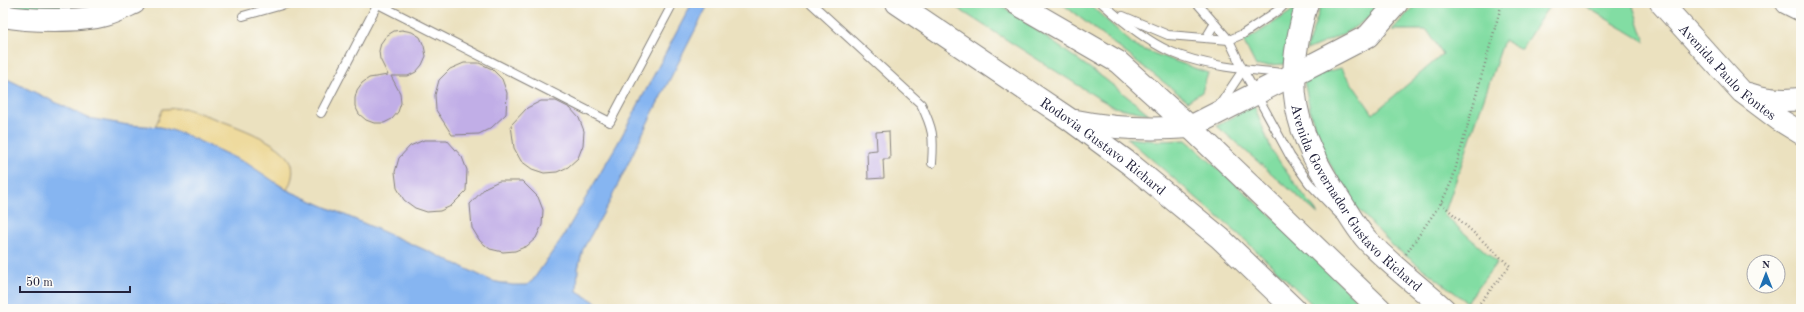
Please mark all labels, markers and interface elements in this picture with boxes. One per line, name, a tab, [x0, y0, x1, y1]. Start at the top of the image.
street label: Avenida Paulo Fontes	[1676, 22, 1778, 123]
street label: Rodovia Gustavo Richard	[1037, 96, 1168, 198]
street label: Avenida Governador Gustavo Richard	[1288, 103, 1424, 295]
north arrow	[1746, 254, 1786, 294]
text: N	[1762, 260, 1771, 271]
scale bar	[20, 268, 130, 294]
text: 50 m	[26, 276, 53, 289]

